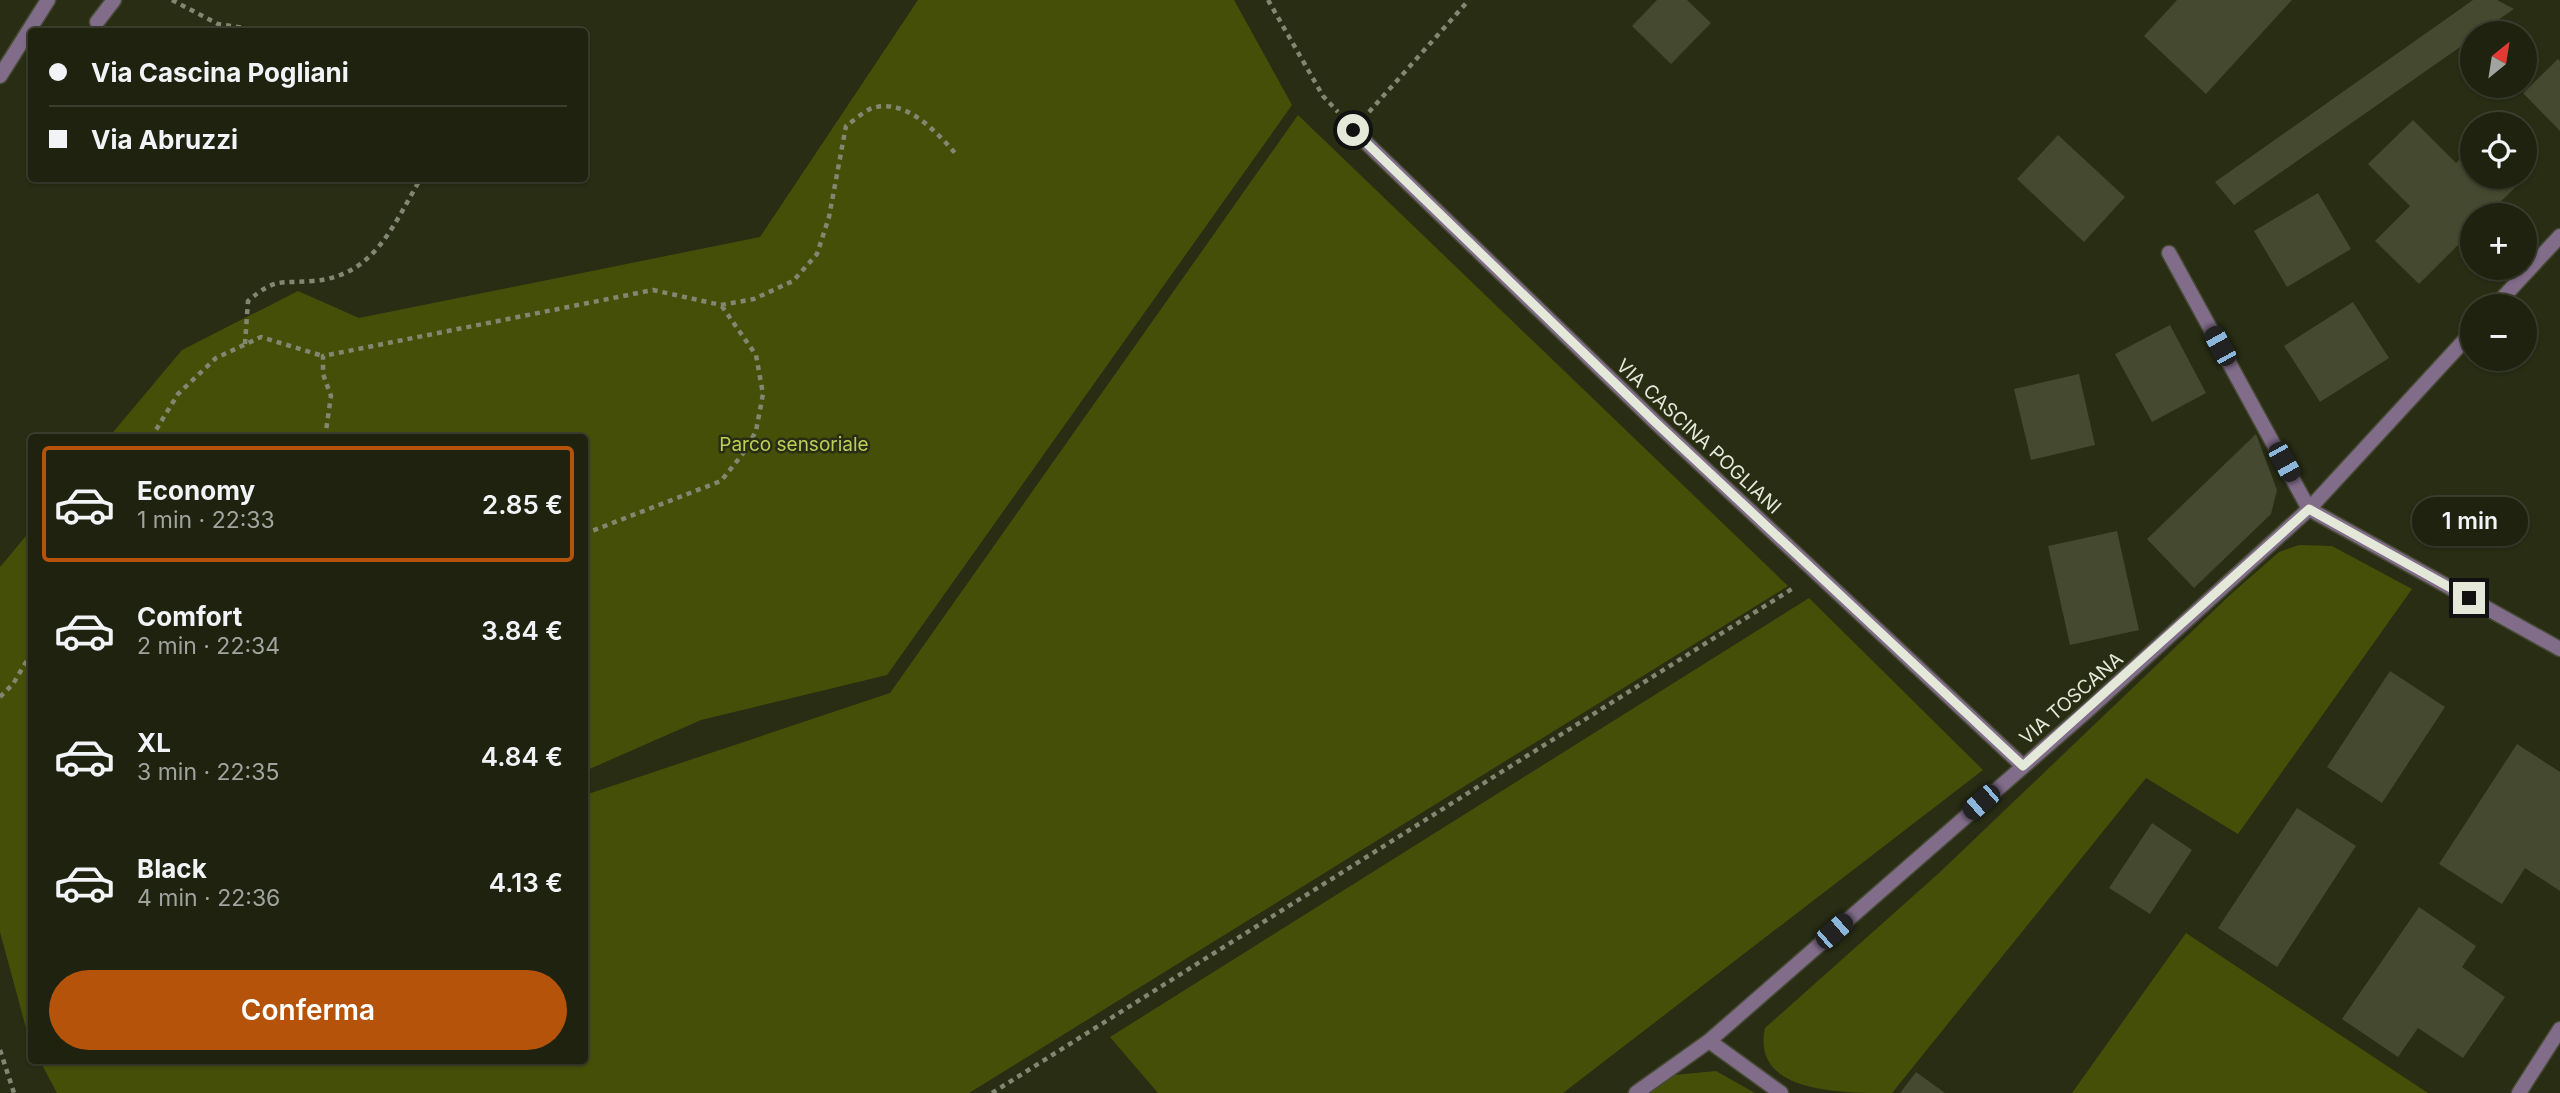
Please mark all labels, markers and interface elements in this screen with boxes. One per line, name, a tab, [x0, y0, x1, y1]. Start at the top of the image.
north arrow	[2460, 21, 2538, 98]
map controls	[2460, 21, 2537, 371]
text: Via Cascina Pogliani	[91, 57, 349, 88]
button: locate	[2460, 112, 2537, 189]
route start	[1337, 114, 1369, 146]
text: Via Abruzzi	[91, 124, 238, 155]
button: +	[2460, 203, 2537, 280]
button: −	[2460, 294, 2537, 371]
car	[2201, 323, 2240, 369]
street label: VIA CASCINA POGLIANI	[1612, 354, 1786, 519]
park label: Parco sensoriale	[719, 433, 869, 456]
car	[2265, 439, 2304, 485]
icon: car	[53, 473, 116, 536]
text: Economy	[137, 475, 255, 506]
text: 2.85 €	[482, 489, 563, 520]
callout: 1 min	[2411, 496, 2527, 546]
text: 1 min · 22:33	[137, 506, 275, 534]
text: 1 min	[2442, 507, 2498, 535]
route end	[2453, 582, 2485, 614]
icon: car	[53, 599, 116, 662]
text: Comfort	[137, 601, 242, 632]
text: 3.84 €	[481, 615, 563, 646]
text: 2 min · 22:34	[137, 632, 280, 660]
street label: VIA TOSCANA	[2015, 647, 2128, 749]
icon: car	[53, 725, 116, 788]
text: XL	[137, 727, 171, 758]
text: 4.84 €	[481, 741, 563, 772]
text: 3 min · 22:35	[137, 758, 279, 786]
car	[1959, 780, 2004, 824]
icon: car	[53, 851, 116, 914]
text: Black	[137, 853, 207, 884]
text: 4.13 €	[489, 867, 563, 898]
text: 4 min · 22:36	[137, 884, 280, 912]
car	[1812, 909, 1857, 953]
button: Conferma	[49, 970, 567, 1050]

